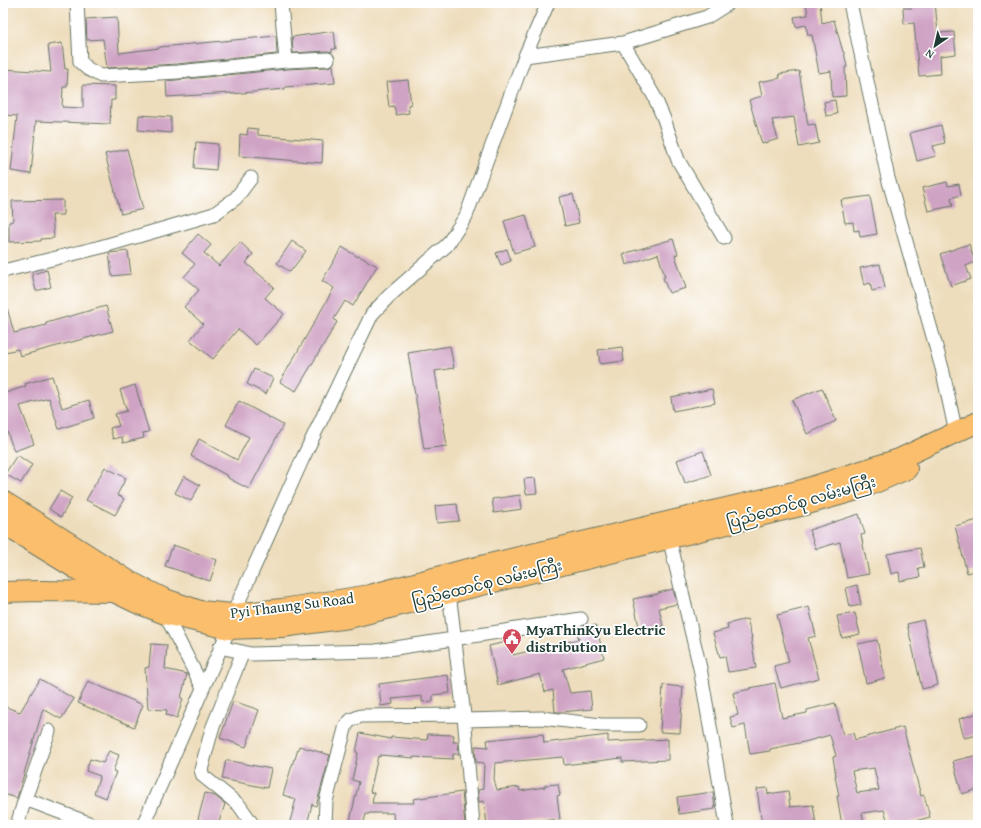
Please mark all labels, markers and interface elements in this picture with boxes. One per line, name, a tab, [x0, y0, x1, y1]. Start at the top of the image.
north arrow	[915, 26, 955, 66]
text: N	[921, 45, 937, 63]
street label: ပြည်ထောင်စု လမ်းမကြီး	[724, 471, 879, 535]
street label: ပြည်ထောင်စု လမ်းမကြီး	[410, 554, 565, 614]
street label: Pyi Thaung Su Road	[229, 587, 355, 623]
place label: MyaThinKyu Electric distribution	[526, 619, 666, 657]
public building icon: MyaThinKyu Electric distribution	[501, 627, 523, 655]

